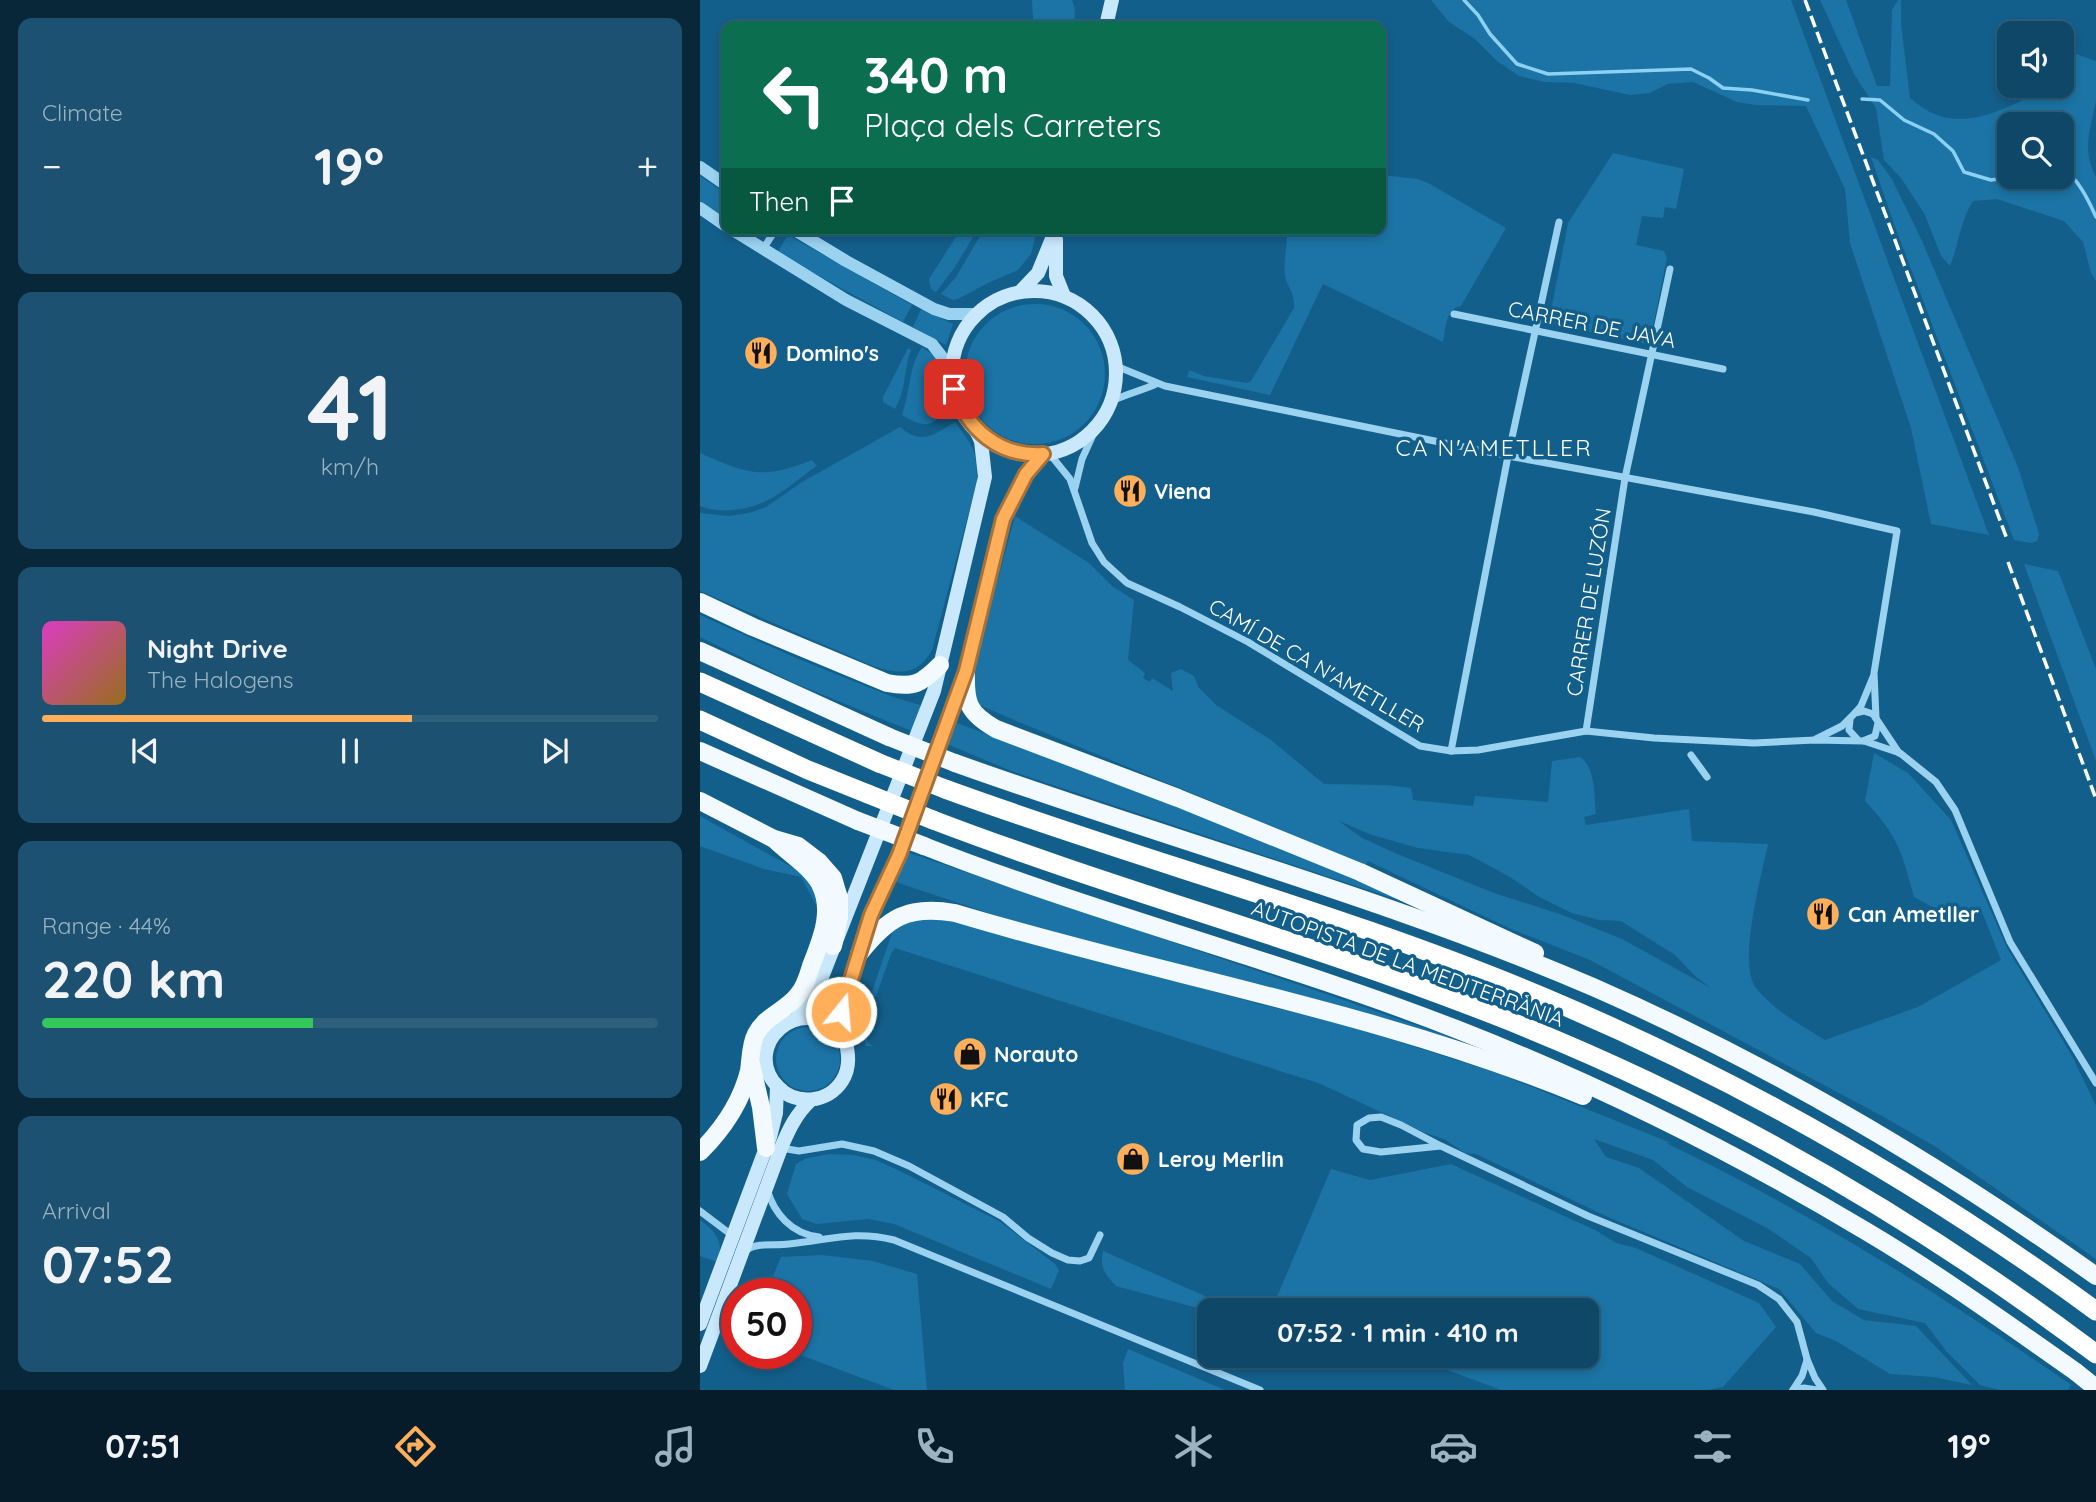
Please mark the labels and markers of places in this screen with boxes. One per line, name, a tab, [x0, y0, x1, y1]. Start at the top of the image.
restaurant icon: Domino's	[742, 334, 780, 372]
place label: Domino's	[786, 340, 879, 366]
pin	[924, 359, 984, 419]
restaurant icon: Viena	[1111, 472, 1149, 510]
place label: Viena	[1154, 478, 1211, 504]
restaurant icon: Can Ametller	[1804, 895, 1842, 933]
place label: Can Ametller	[1848, 901, 1979, 927]
shop icon: Norauto	[951, 1035, 989, 1073]
place label: Norauto	[994, 1041, 1078, 1067]
restaurant icon: KFC	[927, 1080, 965, 1118]
place label: KFC	[970, 1086, 1009, 1112]
shop icon: Leroy Merlin	[1114, 1140, 1152, 1178]
place label: Leroy Merlin	[1158, 1146, 1284, 1172]

